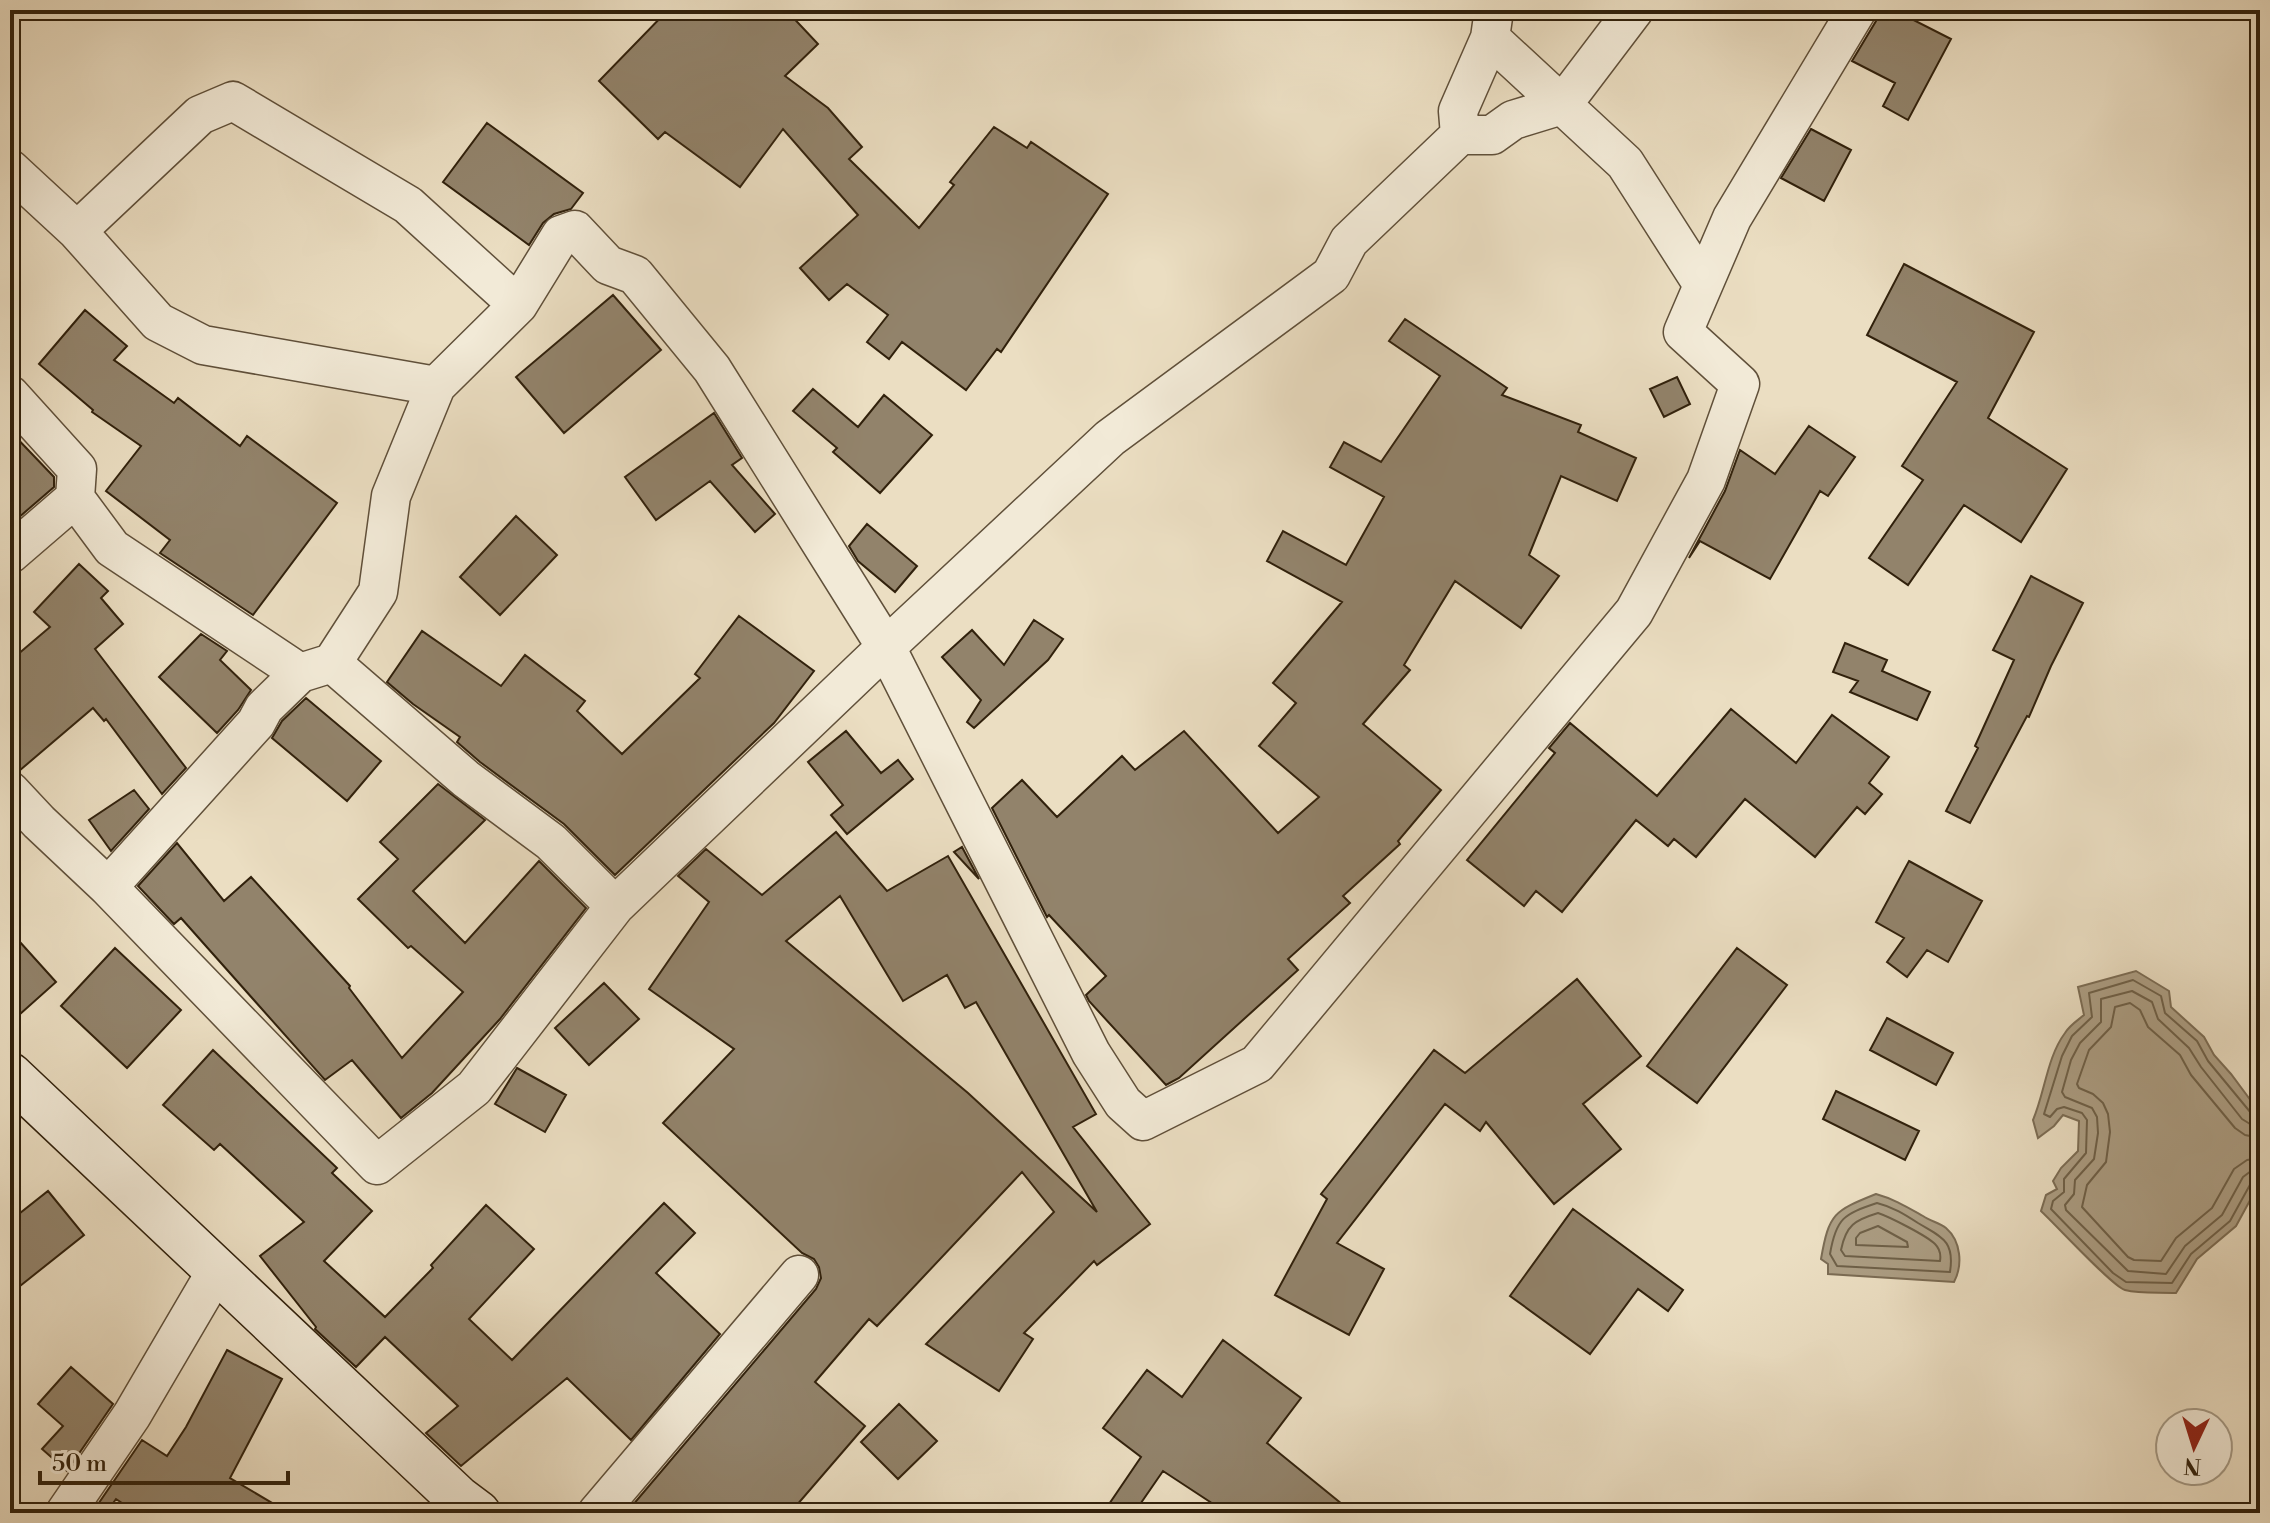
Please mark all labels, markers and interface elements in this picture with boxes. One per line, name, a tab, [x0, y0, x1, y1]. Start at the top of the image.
north arrow	[2154, 1407, 2234, 1487]
scale bar	[40, 1435, 288, 1485]
text: 50 m	[52, 1449, 107, 1479]
text: N	[2182, 1451, 2202, 1480]

